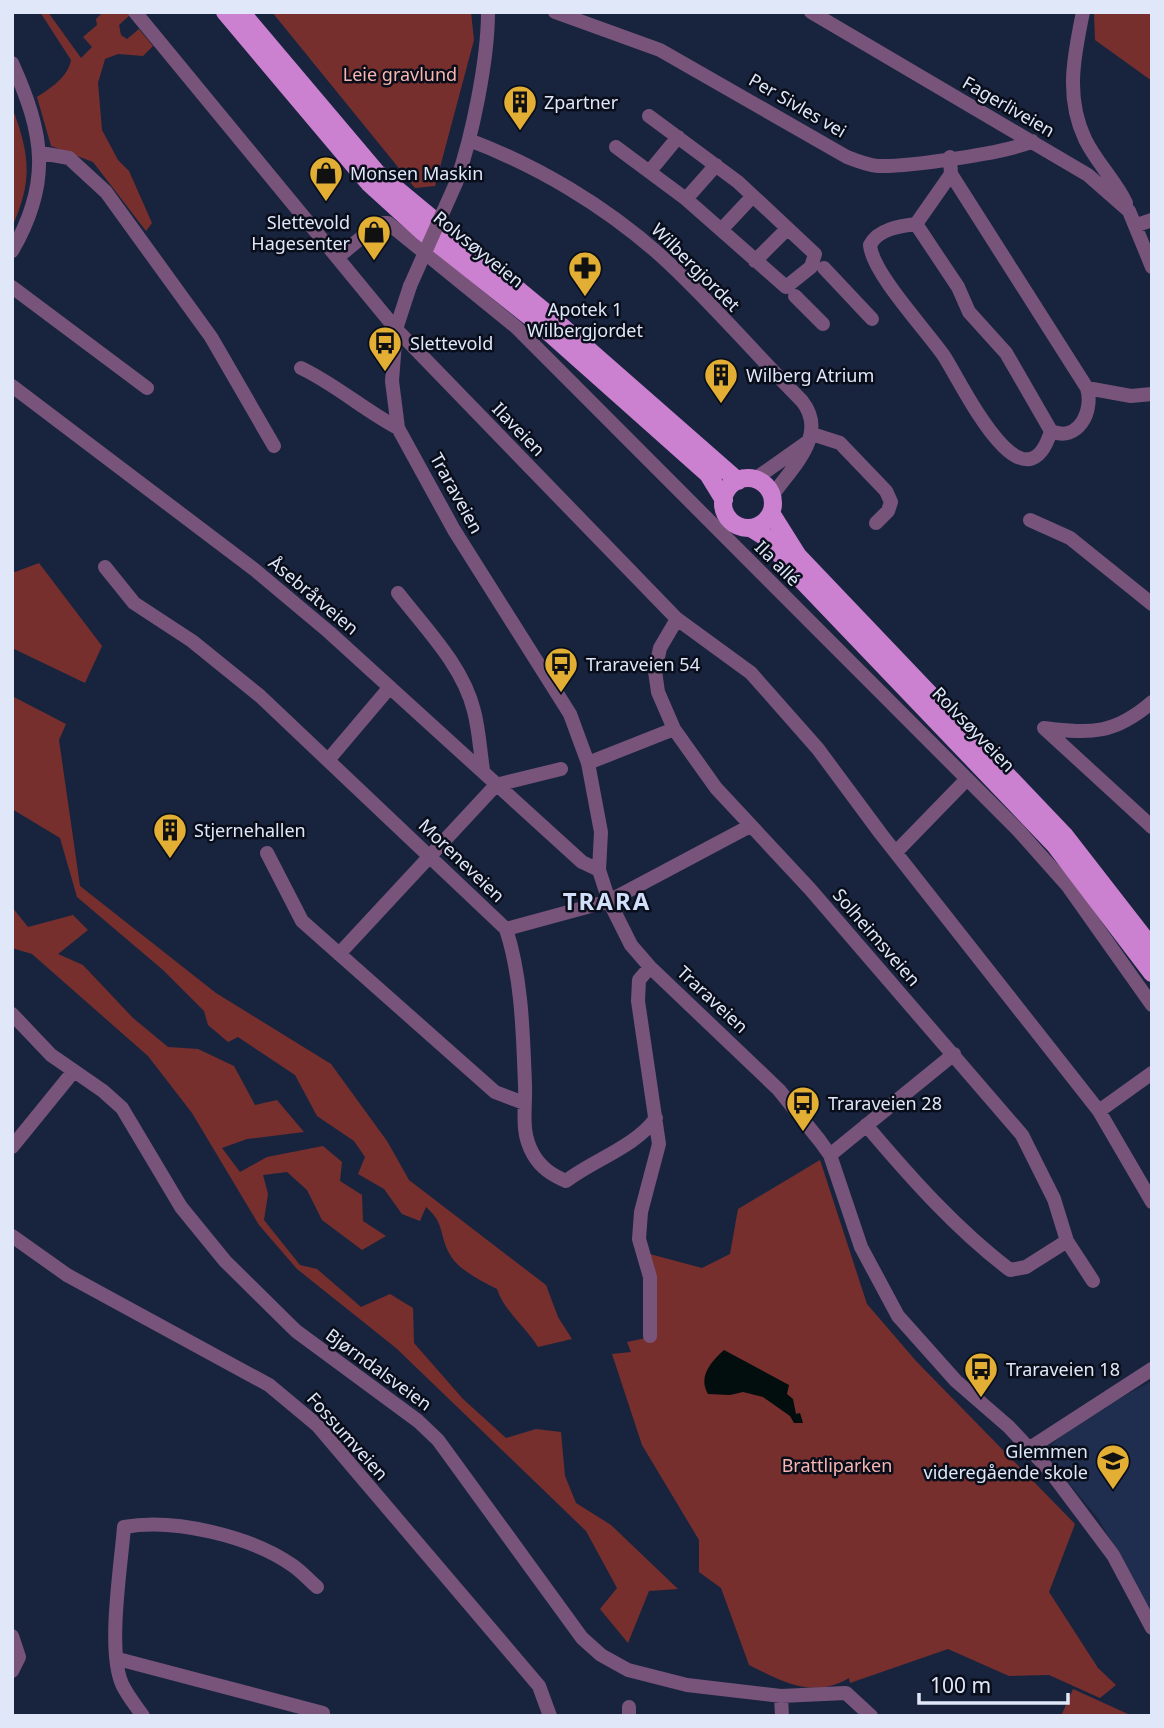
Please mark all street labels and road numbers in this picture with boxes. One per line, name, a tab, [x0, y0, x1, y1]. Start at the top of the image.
street label: Per Sivles vei	[745, 67, 851, 143]
street label: Fagerliveien	[959, 70, 1059, 142]
street label: Rolvsøyveien	[429, 205, 529, 293]
street label: Wilbergjordet	[647, 218, 746, 317]
street label: Ilaveien	[487, 397, 551, 461]
street label: Traraveien	[425, 448, 489, 538]
street label: Ila allé	[750, 535, 806, 591]
street label: Åsebråtveien	[264, 550, 364, 640]
street label: Rolvsøyveien	[927, 681, 1021, 777]
street label: Moreneveien	[414, 813, 510, 907]
street label: Solheimsveien	[828, 883, 926, 991]
street label: Traraveien	[672, 960, 754, 1038]
street label: Bjørndalsveien	[321, 1322, 437, 1416]
street label: Fossumveien	[302, 1387, 394, 1485]

